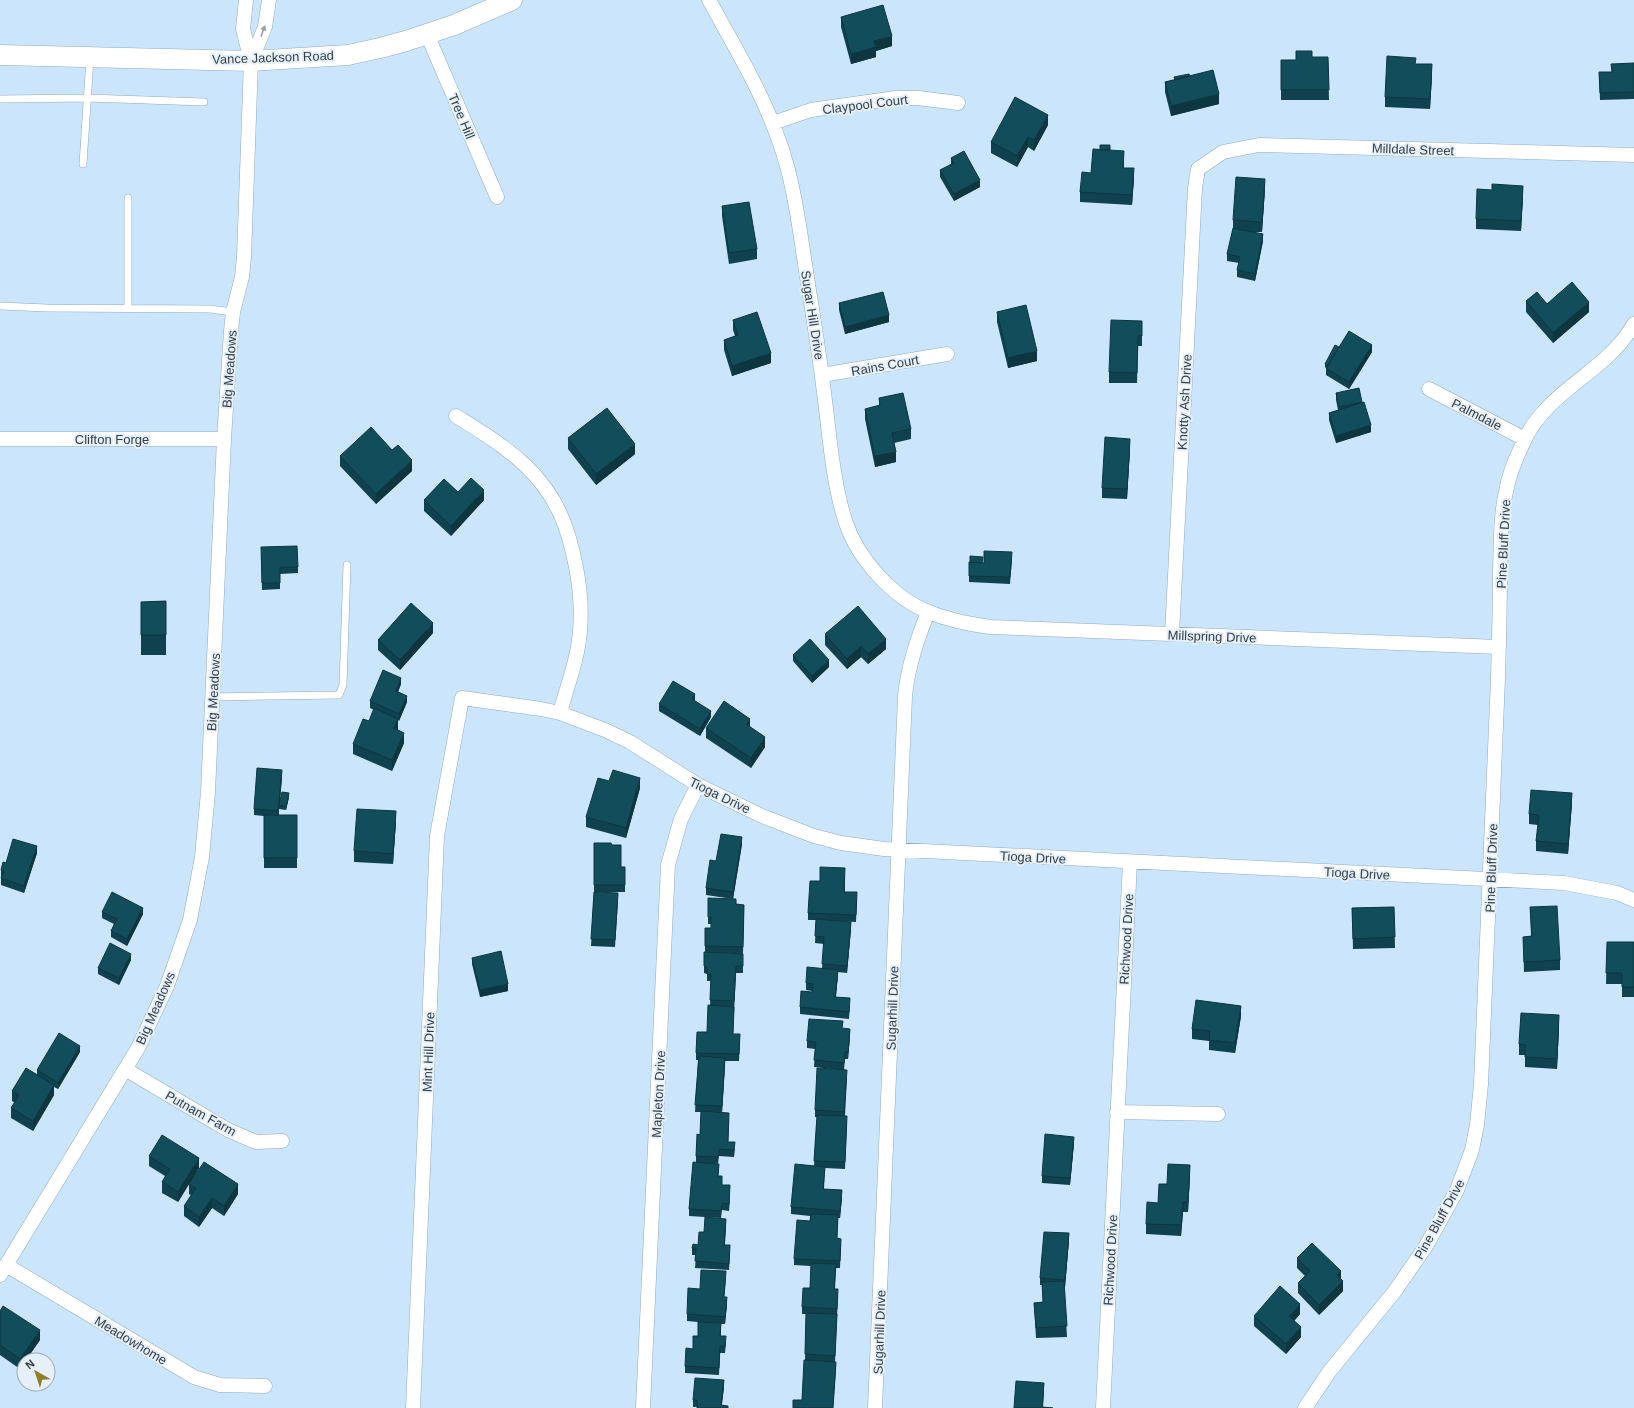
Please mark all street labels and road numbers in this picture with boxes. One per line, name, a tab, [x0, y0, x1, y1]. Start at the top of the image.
street label: Vance Jackson Road	[212, 48, 334, 67]
street label: Tree Hill	[445, 91, 478, 141]
street label: Claypool Court	[821, 92, 909, 117]
street label: Milldale Street	[1372, 141, 1455, 158]
street label: Sugar Hill Drive	[798, 269, 827, 361]
street label: Big Meadows	[219, 329, 240, 408]
street label: Rains Court	[850, 352, 921, 379]
street label: Knotty Ash Drive	[1174, 354, 1195, 450]
street label: Palmdale	[1449, 395, 1504, 433]
street label: Clifton Forge	[75, 432, 149, 447]
street label: Pine Bluff Drive	[1494, 499, 1513, 589]
street label: Millspring Drive	[1167, 627, 1257, 646]
street label: Big Meadows	[204, 652, 223, 731]
street label: Tioga Drive	[687, 774, 753, 817]
street label: Pine Bluff Drive	[1482, 823, 1501, 913]
street label: Tioga Drive	[1000, 848, 1066, 867]
street label: Tioga Drive	[1324, 864, 1390, 883]
street label: Richwood Drive	[1117, 893, 1136, 985]
street label: Sugarhill Drive	[884, 966, 901, 1051]
street label: Big Meadows	[133, 969, 178, 1047]
street label: Mint Hill Drive	[420, 1012, 437, 1092]
street label: Mapleton Drive	[649, 1050, 668, 1138]
street label: Putnam Farm	[163, 1088, 239, 1139]
street label: Pine Bluff Drive	[1411, 1177, 1468, 1262]
street label: Richwood Drive	[1101, 1214, 1120, 1306]
street label: Sugarhill Drive	[871, 1290, 888, 1375]
street label: Meadowhome	[92, 1313, 170, 1368]

